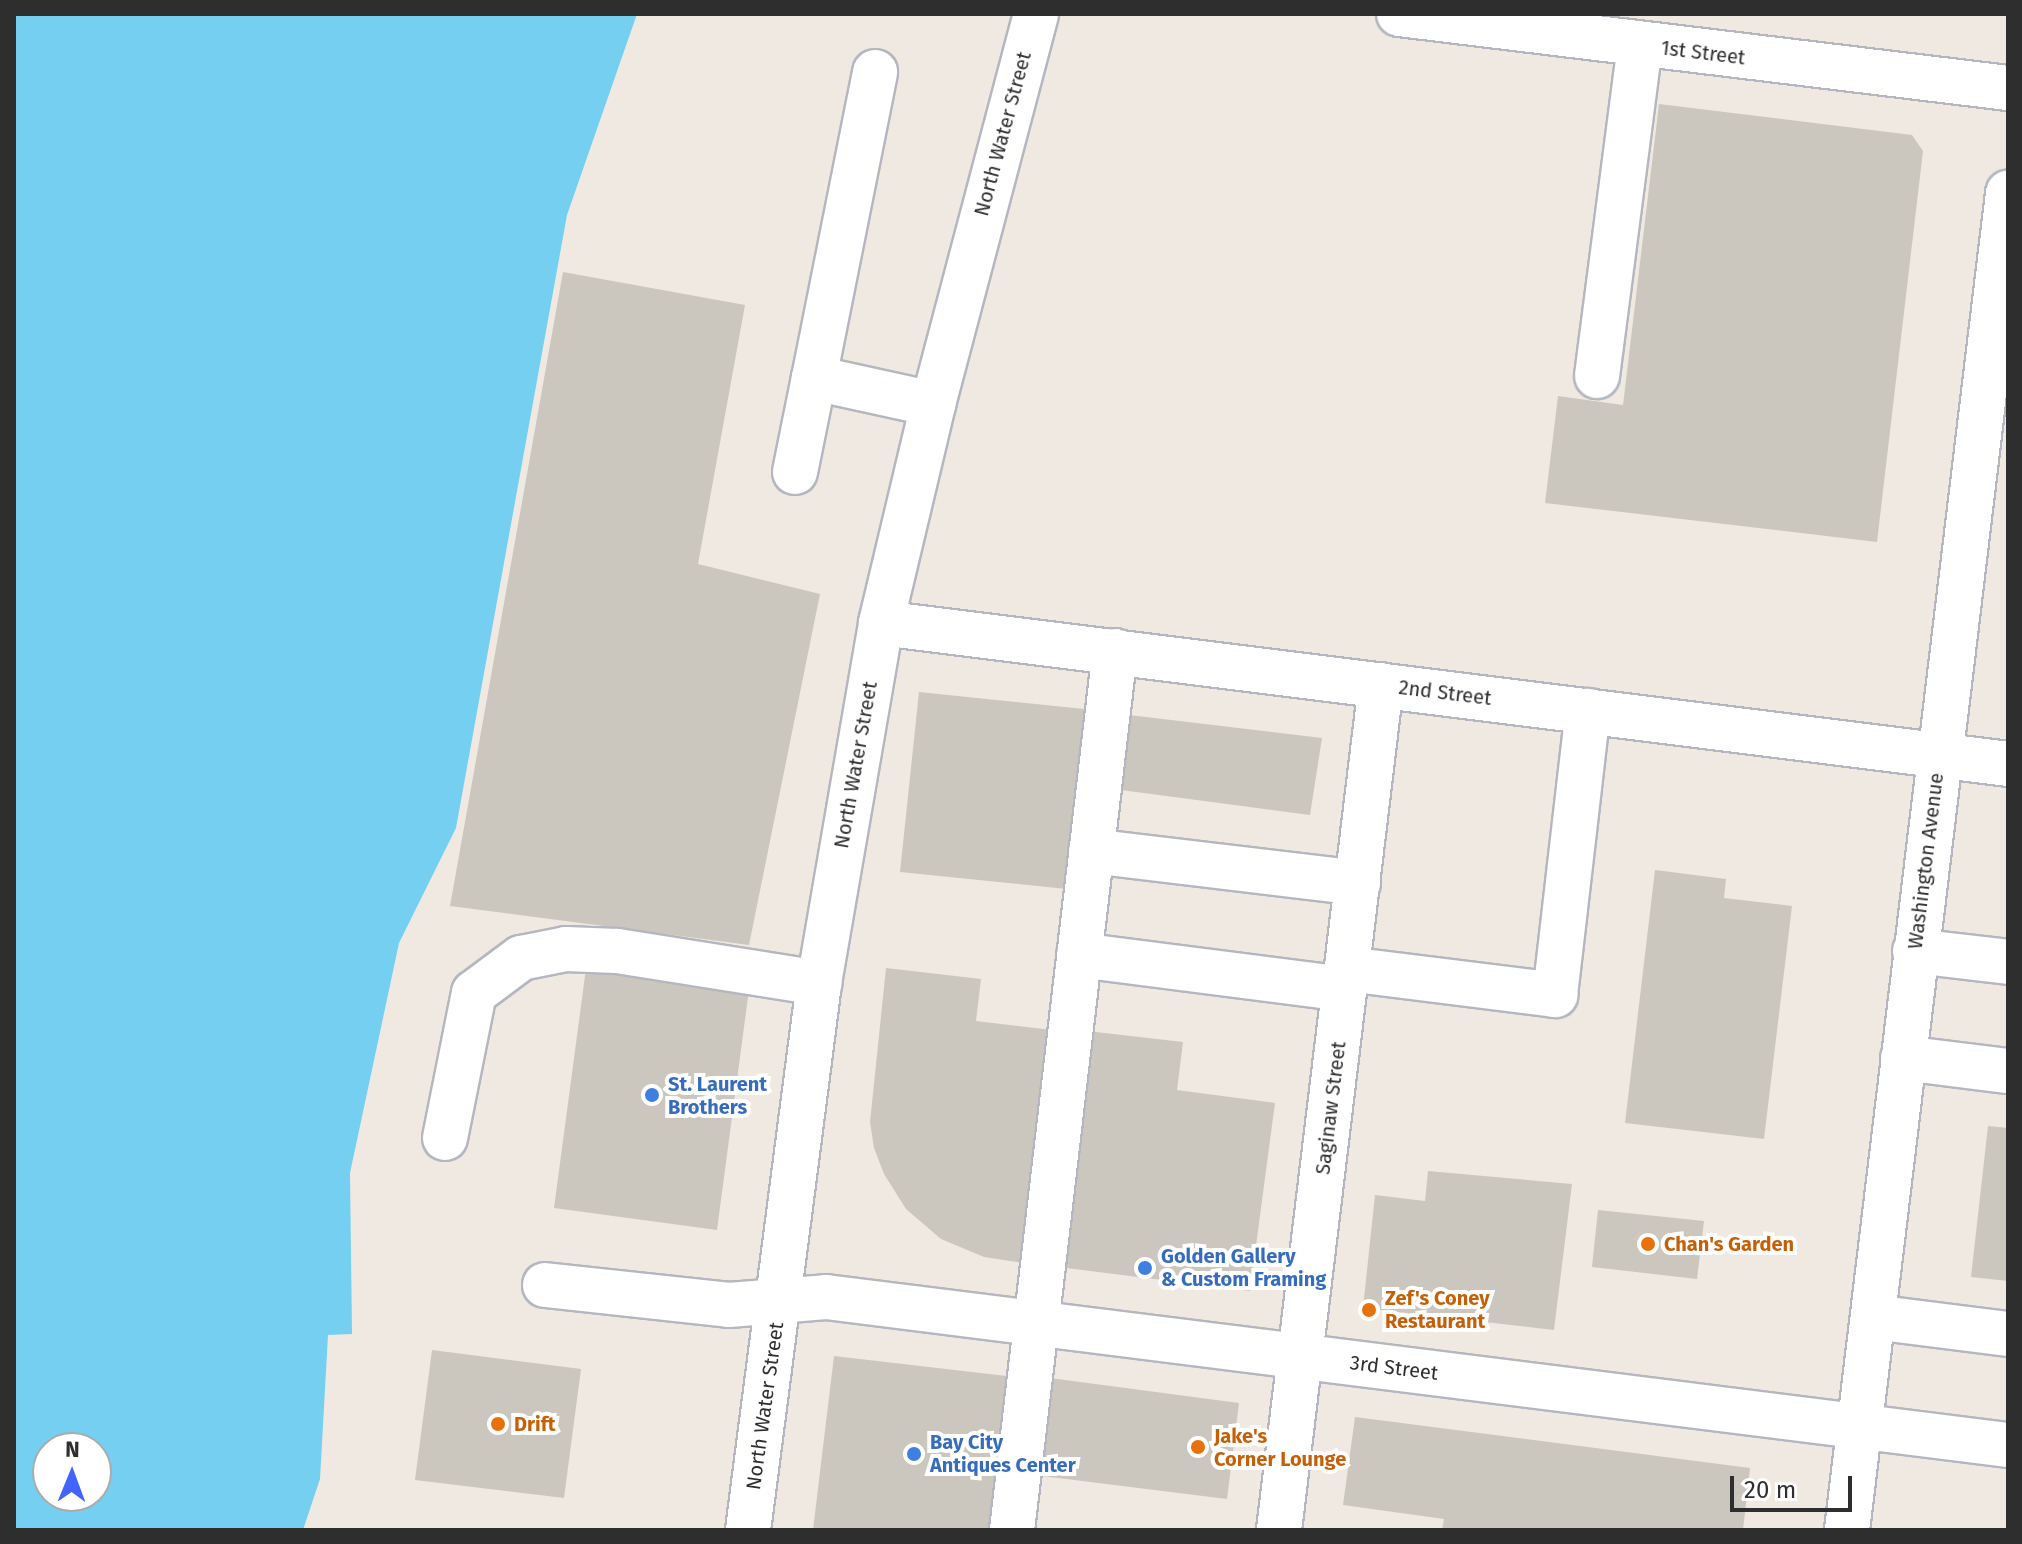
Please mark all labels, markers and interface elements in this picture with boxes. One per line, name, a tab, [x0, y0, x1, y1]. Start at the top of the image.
street label: 1st Street	[1659, 36, 1747, 70]
street label: North Water Street	[970, 49, 1036, 219]
street label: 2nd Street	[1397, 675, 1493, 711]
street label: North Water Street	[829, 680, 883, 850]
street label: Washington Avenue	[1903, 771, 1949, 951]
street label: Saginaw Street	[1311, 1040, 1351, 1176]
place label: St. Laurent Brothers	[668, 1072, 767, 1119]
marker: St. Laurent Brothers	[643, 1086, 661, 1104]
place label: Chan's Garden	[1664, 1232, 1794, 1256]
marker: Chan's Garden	[1639, 1235, 1657, 1253]
place label: Golden Gallery & Custom Framing	[1161, 1244, 1326, 1291]
marker: Golden Gallery & Custom Framing	[1136, 1259, 1154, 1277]
place label: Zef's Coney Restaurant	[1385, 1286, 1490, 1333]
marker: Zef's Coney Restaurant	[1360, 1301, 1378, 1319]
street label: North Water Street	[741, 1321, 789, 1491]
street label: 3rd Street	[1349, 1351, 1439, 1385]
place label: Drift	[514, 1412, 556, 1436]
marker: Drift	[489, 1415, 507, 1433]
place label: Jake's Corner Lounge	[1214, 1424, 1346, 1471]
place label: Bay City Antiques Center	[930, 1430, 1076, 1477]
north arrow	[32, 1432, 112, 1512]
text: N	[65, 1436, 80, 1463]
marker: Jake's Corner Lounge	[1189, 1438, 1207, 1456]
marker: Bay City Antiques Center	[905, 1445, 923, 1463]
scale bar	[1734, 1460, 1856, 1510]
text: 20 m	[1744, 1476, 1796, 1504]

